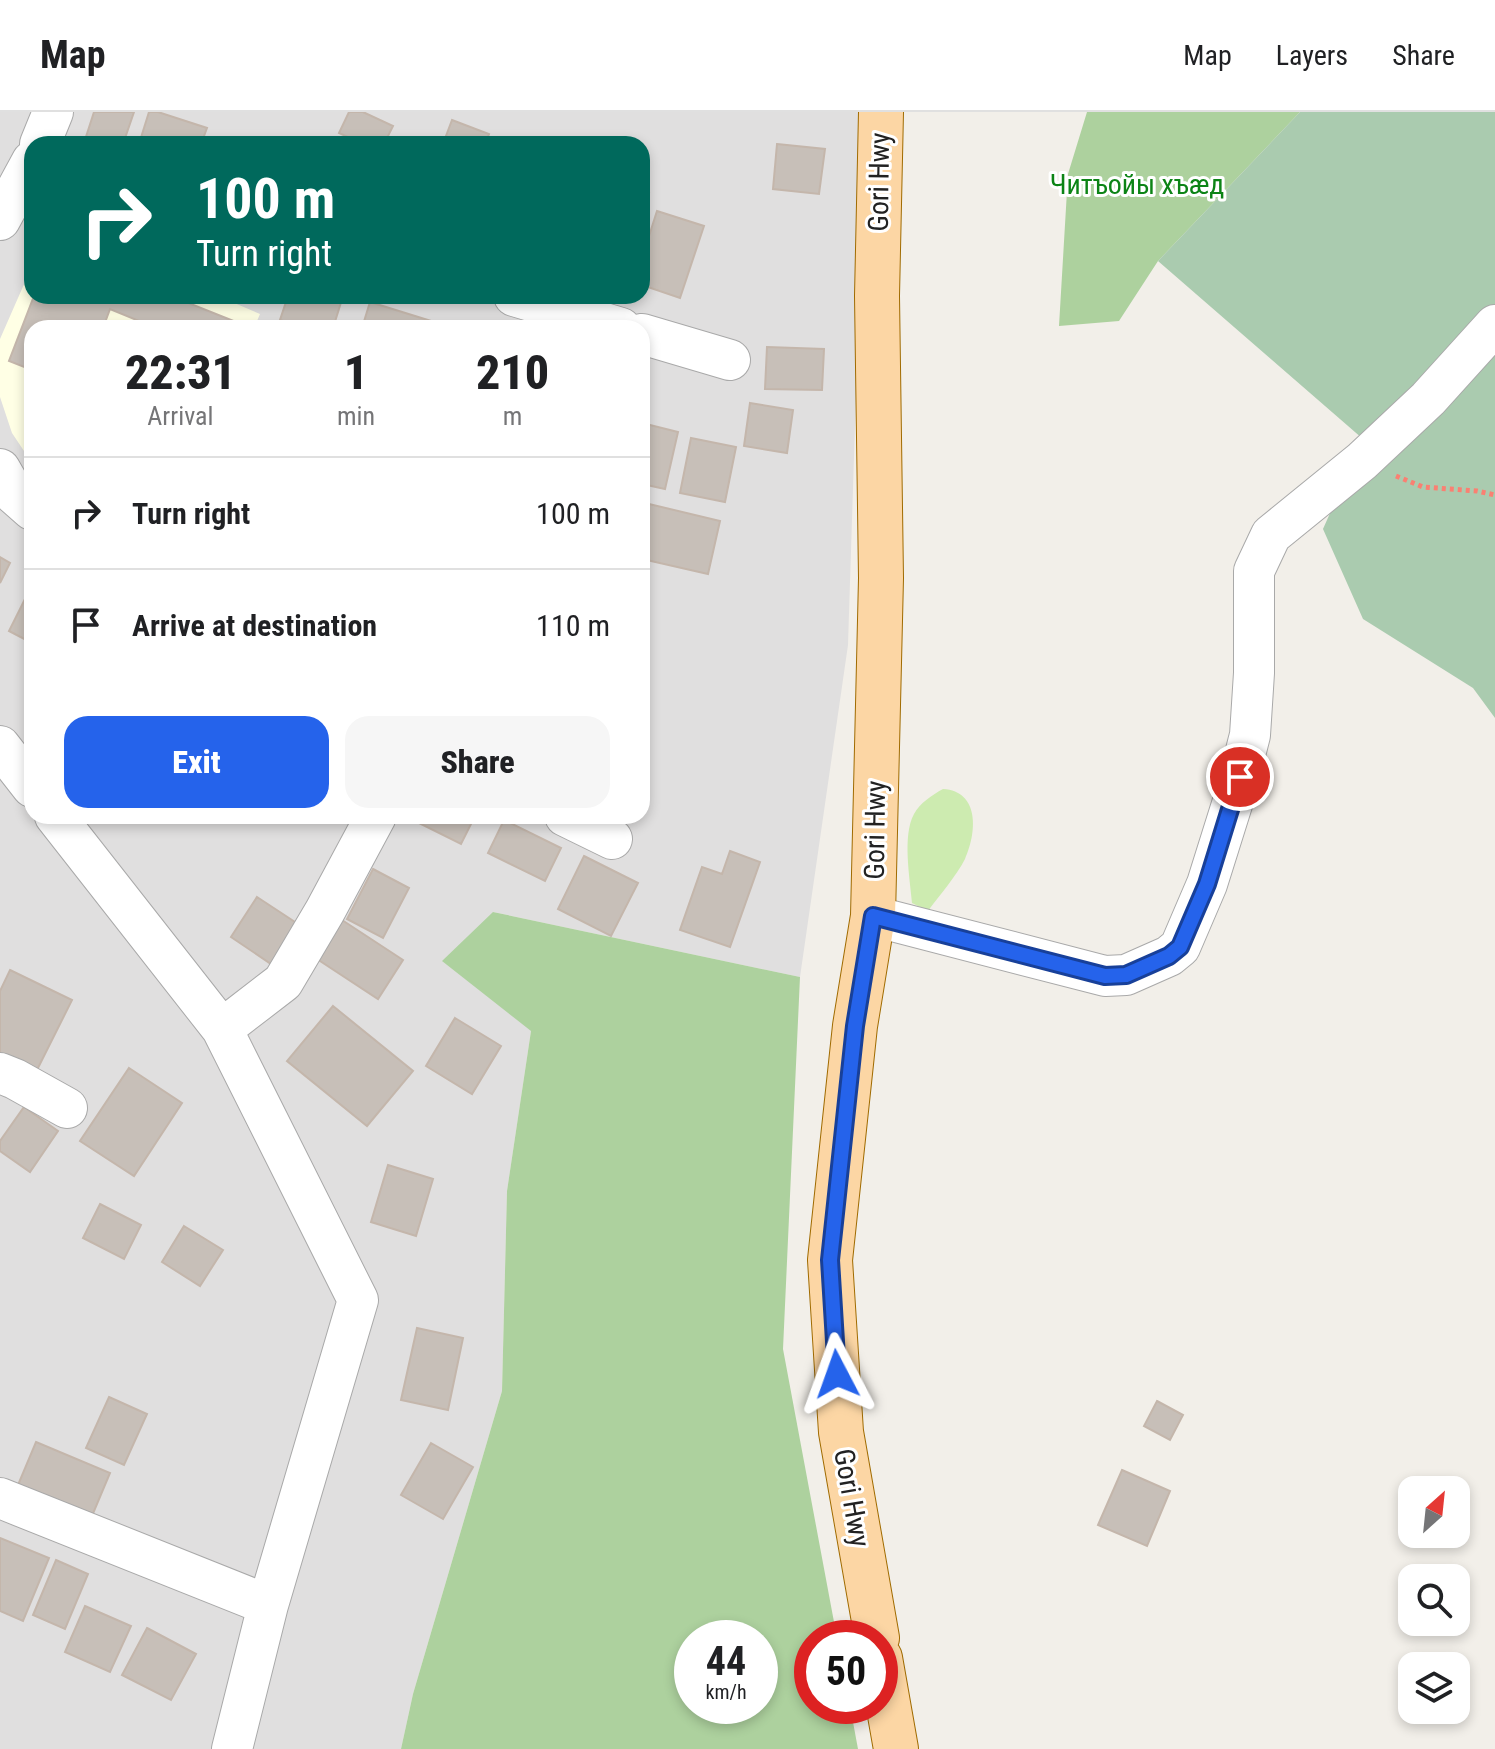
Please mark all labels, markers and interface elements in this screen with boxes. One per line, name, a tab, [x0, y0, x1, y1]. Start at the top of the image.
text: Map	[40, 33, 106, 77]
text: Map	[1183, 39, 1232, 72]
text: Layers	[1276, 39, 1348, 72]
text: Share	[1392, 39, 1455, 72]
street label: Gori Hwy	[862, 132, 896, 232]
text: 100 m	[196, 166, 335, 232]
icon: right	[64, 168, 168, 272]
park label: Читъойы хъæд	[1050, 168, 1224, 201]
text: Turn right	[196, 233, 332, 275]
text: 22:31	[125, 344, 236, 401]
text: 1	[344, 344, 368, 401]
text: 210	[476, 344, 549, 401]
text: Arrival	[147, 401, 214, 431]
text: min	[337, 401, 375, 431]
text: m	[503, 401, 522, 431]
icon: right	[64, 491, 108, 535]
text: Turn right	[132, 496, 250, 531]
text: 100 m	[536, 496, 610, 531]
icon: arrive	[64, 603, 108, 647]
text: Arrive at destination	[132, 608, 377, 643]
text: 110 m	[536, 608, 610, 643]
button: Exit	[64, 716, 329, 808]
button: Share	[345, 716, 610, 808]
pin	[1206, 743, 1274, 811]
icon: arrive	[1218, 755, 1262, 799]
street label: Gori Hwy	[858, 780, 892, 880]
position arrow	[795, 1332, 879, 1416]
street label: Gori Hwy	[827, 1446, 877, 1550]
north arrow	[1398, 1476, 1470, 1548]
map controls	[1398, 1476, 1470, 1724]
button: search	[1398, 1564, 1470, 1636]
speed limit sign: 50	[794, 1620, 898, 1724]
text: 44	[706, 1638, 746, 1685]
button: layers	[1398, 1652, 1470, 1724]
text: km/h	[705, 1680, 747, 1704]

